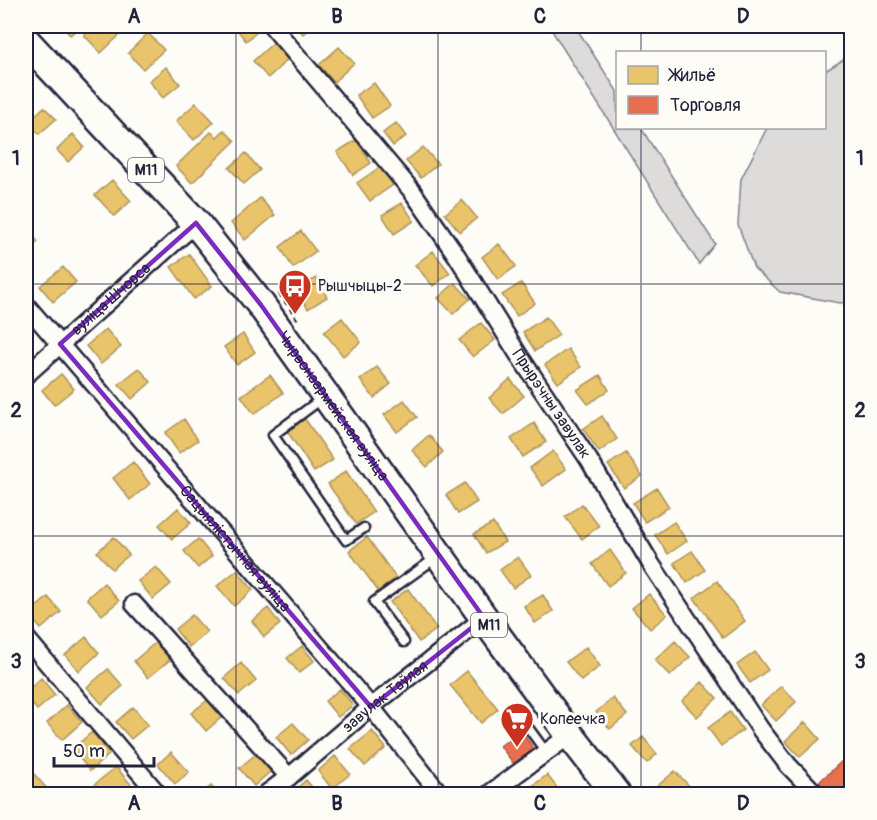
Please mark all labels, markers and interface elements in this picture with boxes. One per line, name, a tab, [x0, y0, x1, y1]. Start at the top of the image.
text: A	[128, 4, 141, 29]
text: B	[331, 4, 343, 29]
text: C	[534, 4, 546, 29]
text: D	[737, 4, 750, 29]
legend	[616, 51, 826, 129]
text: Жильё	[667, 64, 716, 87]
text: Торговля	[670, 94, 741, 117]
text: 1	[12, 146, 20, 171]
text: 1	[856, 146, 864, 171]
road number: М11	[128, 158, 164, 182]
street label: вуліца Шчорса	[67, 258, 155, 340]
bus stop icon: Рышчыцы-2	[277, 268, 313, 315]
place label: Рышчыцы-2	[318, 276, 402, 296]
street label: Чырвонаармейская вуліца	[273, 328, 393, 485]
street label: Прырэчны завулак	[508, 345, 595, 462]
text: 2	[10, 398, 22, 423]
text: 2	[854, 398, 866, 423]
street label: Сацыялістычная вуліца	[175, 481, 295, 616]
road number: М11	[471, 613, 507, 637]
text: 3	[10, 649, 22, 674]
text: 3	[854, 649, 866, 674]
street label: завулак Таўлая	[338, 656, 432, 737]
supermarket icon: Копеечка	[499, 701, 535, 748]
place label: Копеечка	[540, 709, 606, 729]
scale bar	[54, 730, 154, 768]
text: 50 m	[63, 740, 105, 763]
text: A	[128, 791, 141, 816]
text: B	[331, 791, 343, 816]
text: C	[534, 791, 546, 816]
text: D	[737, 791, 750, 816]

